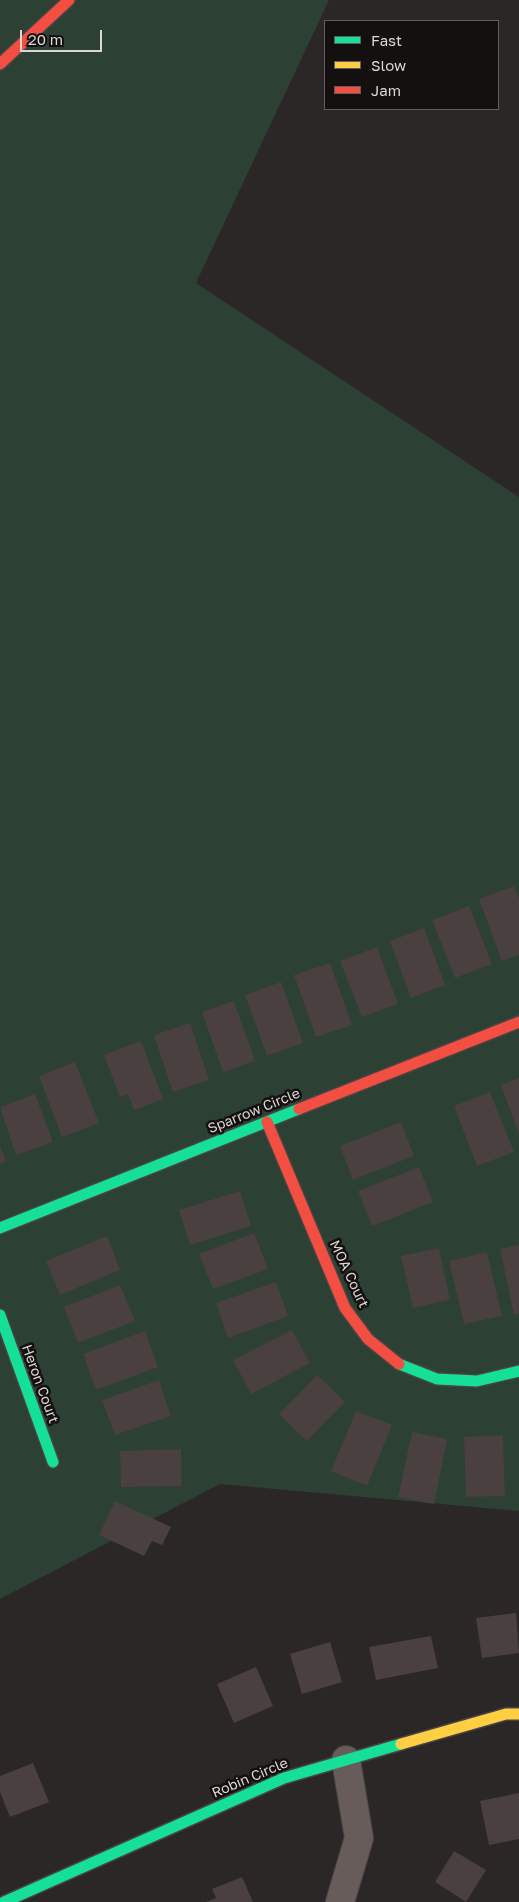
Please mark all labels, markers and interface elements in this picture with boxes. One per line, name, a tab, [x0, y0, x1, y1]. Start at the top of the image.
scale bar	[22, 20, 105, 52]
legend	[324, 20, 499, 110]
text: 20 m	[28, 30, 63, 48]
text: Fast	[371, 31, 402, 49]
text: Slow	[371, 56, 406, 74]
text: Jam	[371, 81, 401, 99]
street label: Sparrow Circle	[205, 1085, 303, 1137]
street label: MOA Court	[326, 1237, 372, 1311]
street label: Heron Court	[18, 1342, 62, 1426]
street label: Robin Circle	[209, 1754, 291, 1802]

